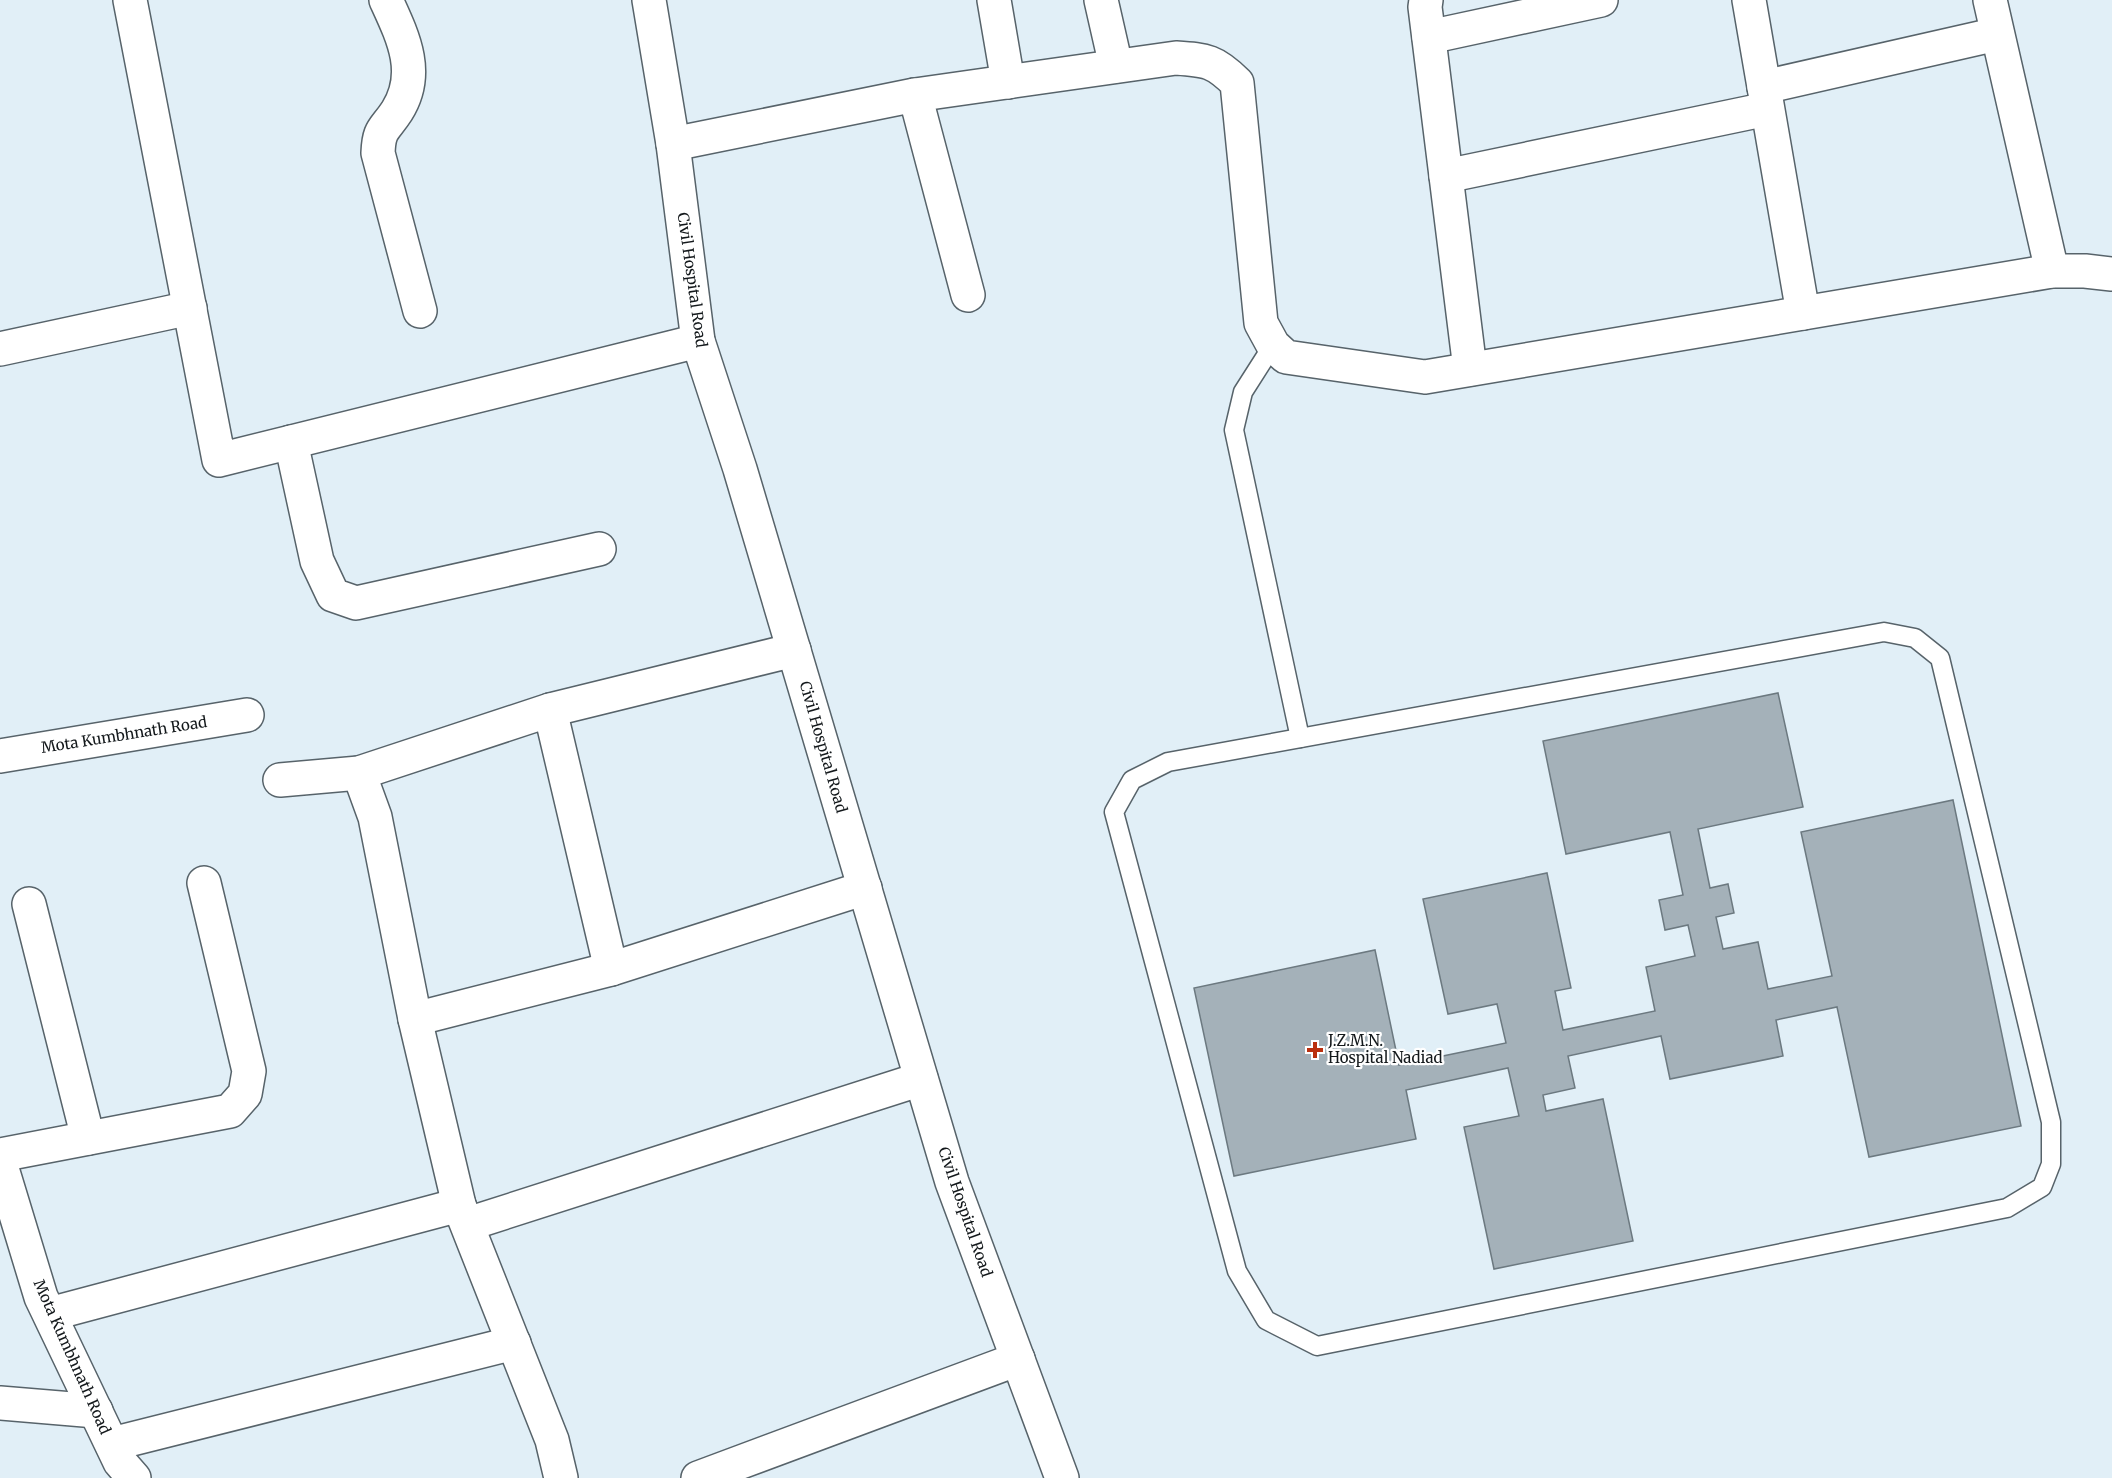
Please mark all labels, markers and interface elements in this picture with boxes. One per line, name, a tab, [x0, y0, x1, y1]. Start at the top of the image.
street label: Civil Hospital Road	[674, 211, 711, 349]
street label: Civil Hospital Road	[796, 679, 851, 815]
street label: Mota Kumbhnath Road	[40, 712, 208, 757]
place label: J.Z.M.N. Hospital Nadiad	[1327, 1031, 1443, 1067]
marker: J.Z.M.N. Hospital Nadiad	[1306, 1041, 1324, 1059]
street label: Civil Hospital Road	[934, 1144, 997, 1279]
street label: Mota Kumbhnath Road	[30, 1276, 115, 1437]

